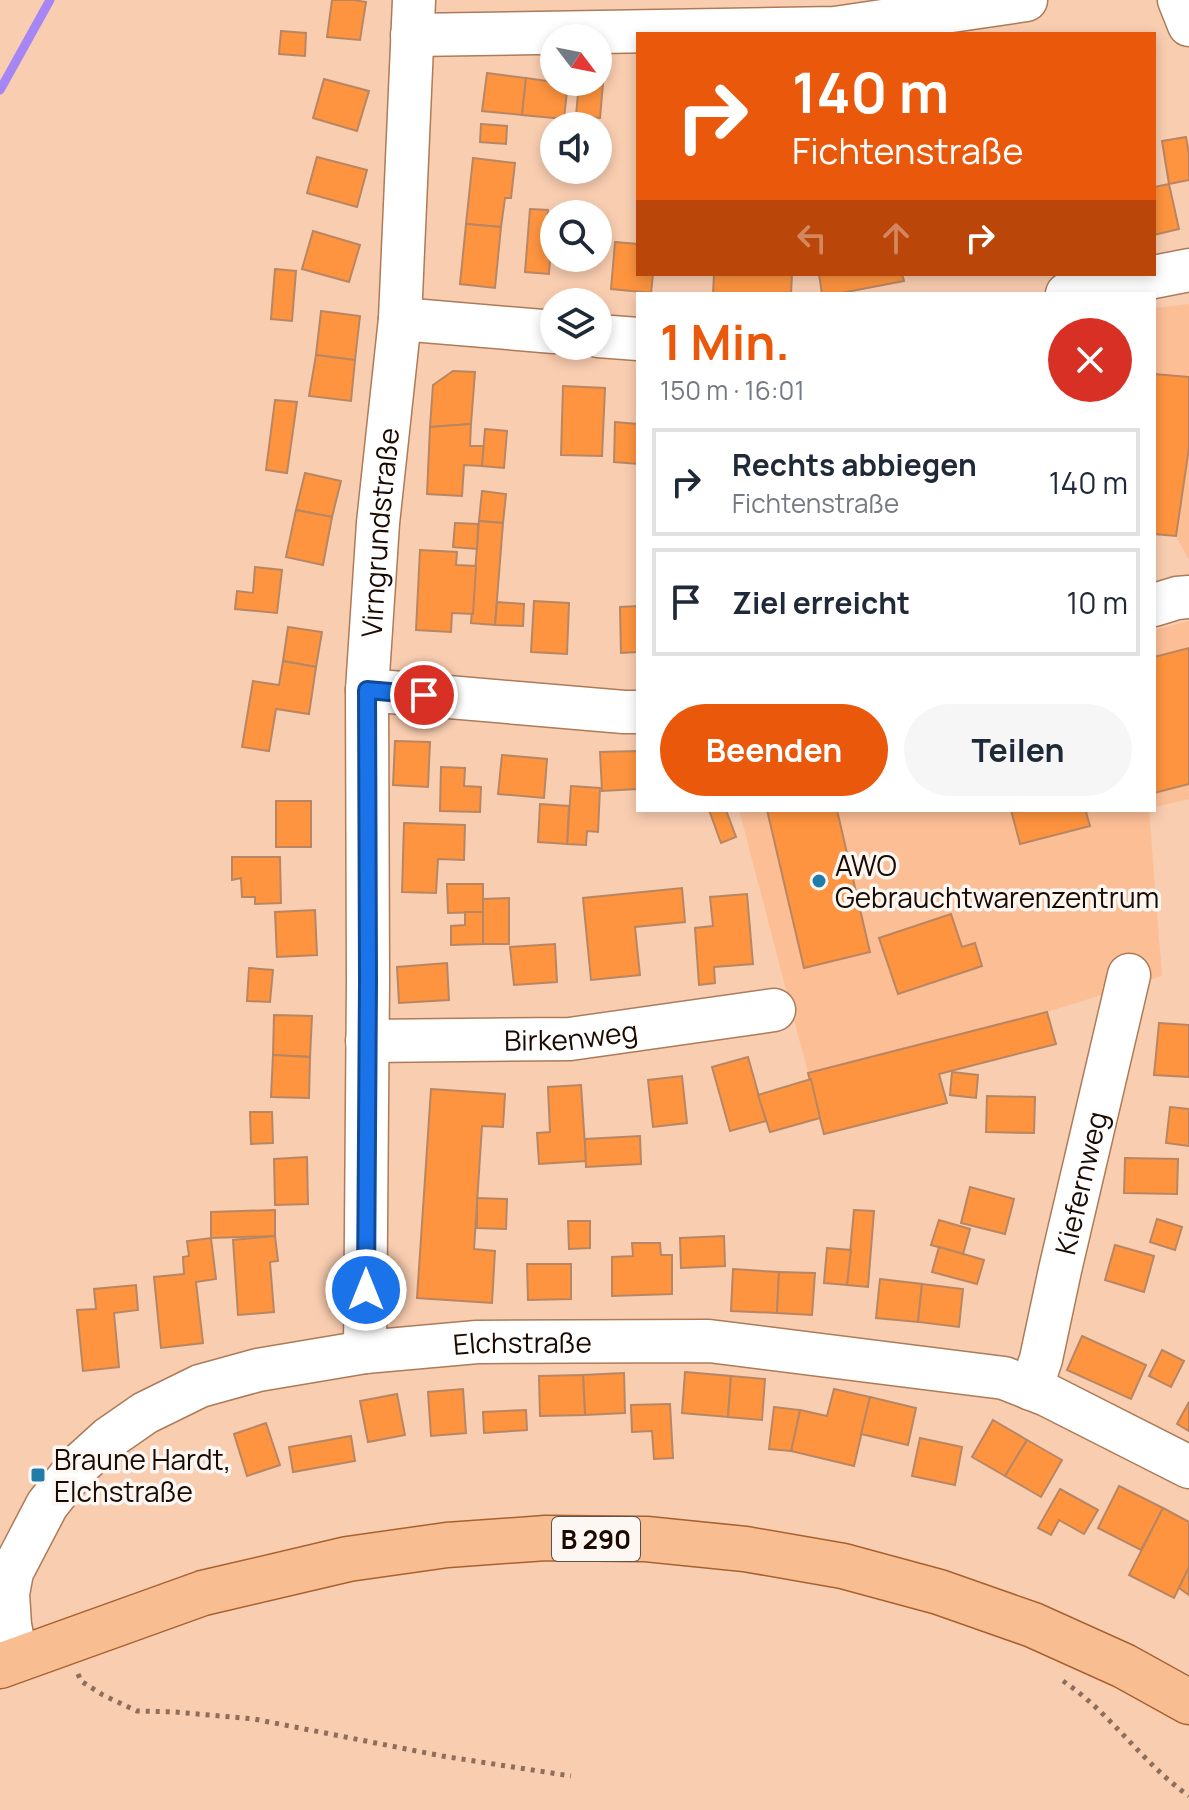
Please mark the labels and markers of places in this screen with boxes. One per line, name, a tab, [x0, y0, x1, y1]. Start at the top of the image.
pin	[390, 661, 458, 729]
place label: AWO Gebrauchtwarenzentrum	[835, 846, 1159, 916]
marker: AWO Gebrauchtwarenzentrum	[810, 872, 828, 890]
place label: Braune Hardt, Elchstraße	[54, 1440, 231, 1510]
marker: Braune Hardt, Elchstraße	[29, 1466, 47, 1484]

